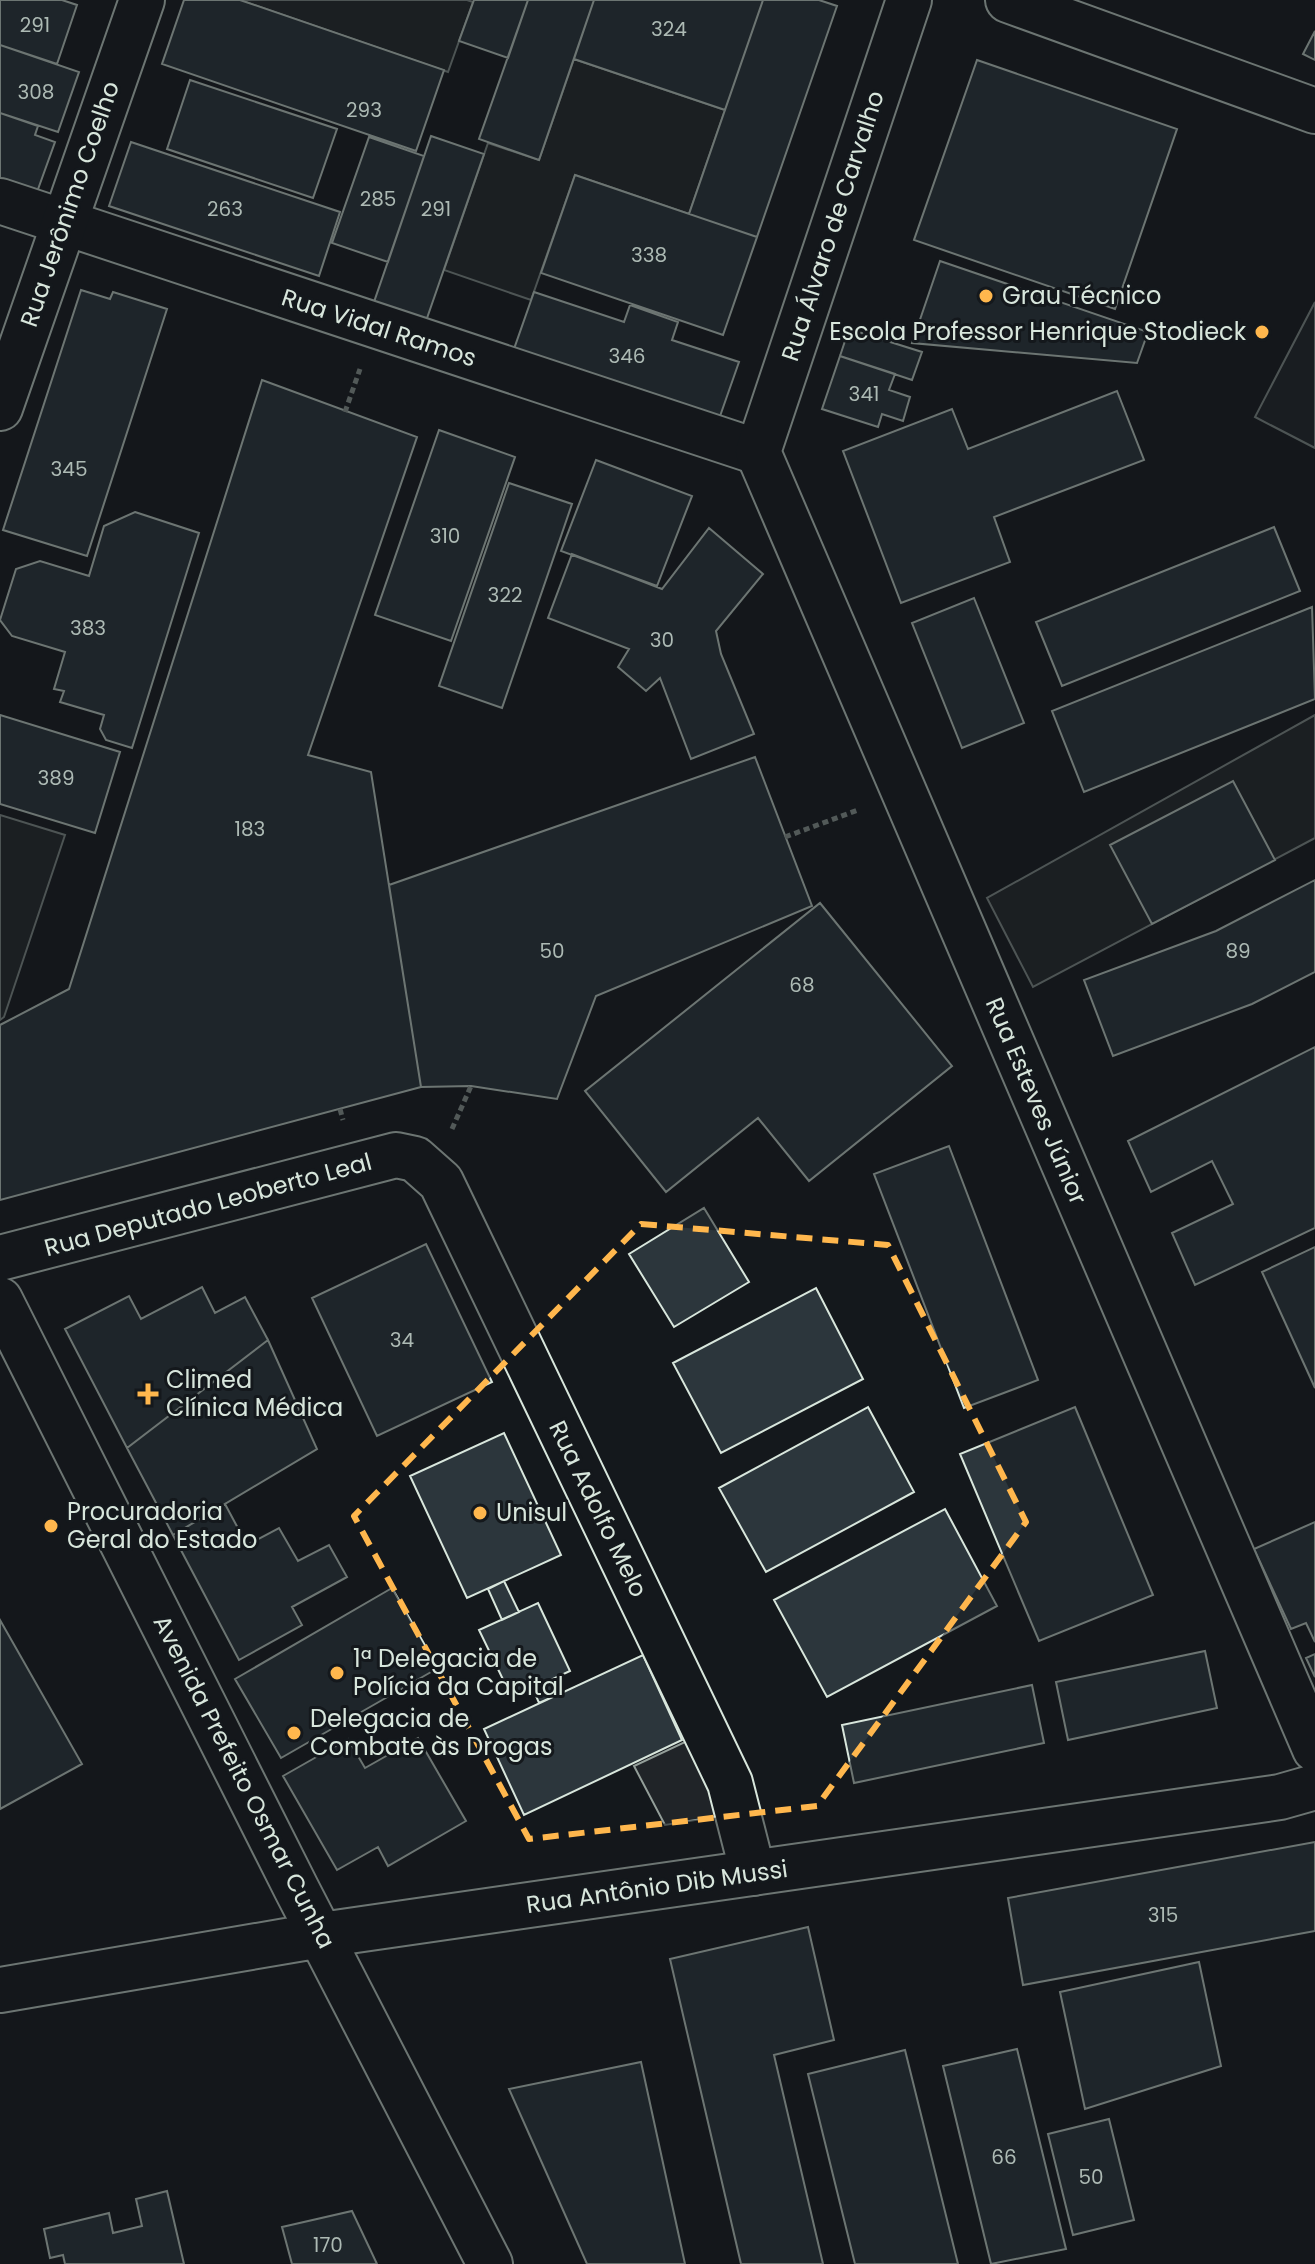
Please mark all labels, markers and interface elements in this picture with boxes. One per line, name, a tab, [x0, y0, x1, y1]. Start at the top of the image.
house number: 291	[20, 11, 50, 39]
house number: 324	[651, 15, 687, 43]
street label: Rua Jerônimo Coelho	[12, 77, 127, 331]
house number: 308	[18, 78, 54, 106]
street label: Rua Álvaro de Carvalho	[773, 86, 892, 365]
house number: 293	[346, 96, 382, 124]
house number: 285	[360, 185, 396, 213]
house number: 263	[207, 195, 243, 223]
house number: 291	[421, 195, 451, 223]
house number: 338	[631, 241, 667, 269]
place label: Grau Técnico	[1002, 279, 1161, 312]
street label: Rua Vidal Ramos	[278, 280, 481, 375]
marker: Grau Técnico	[977, 287, 995, 305]
place label: Escola Professor Henrique Stodieck	[829, 315, 1247, 348]
marker: Escola Professor Henrique Stodieck	[1253, 323, 1271, 341]
house number: 346	[608, 342, 646, 370]
house number: 341	[849, 380, 879, 408]
house number: 345	[51, 455, 87, 483]
house number: 310	[430, 522, 460, 550]
house number: 322	[488, 581, 522, 609]
house number: 383	[70, 614, 106, 642]
house number: 30	[650, 626, 674, 654]
house number: 389	[38, 764, 75, 792]
house number: 183	[235, 815, 265, 843]
house number: 50	[539, 937, 565, 965]
house number: 89	[1225, 937, 1251, 965]
house number: 68	[789, 971, 815, 999]
street label: Rua Esteves Júnior	[978, 992, 1095, 1209]
street label: Rua Deputado Leoberto Leal	[41, 1145, 375, 1264]
house number: 34	[390, 1326, 414, 1354]
place label: Climed Clínica Médica	[166, 1363, 343, 1424]
marker: Climed Clínica Médica	[137, 1383, 159, 1405]
street label: Rua Adolfo Melo	[541, 1415, 656, 1603]
place label: Procuradoria Geral do Estado	[67, 1495, 257, 1556]
place label: Unisul	[496, 1496, 567, 1529]
marker: Unisul	[471, 1504, 489, 1522]
marker: Procuradoria Geral do Estado	[42, 1517, 60, 1535]
street label: Avenida Prefeito Osmar Cunha	[146, 1609, 343, 1954]
place label: 1ª Delegacia de Polícia da Capital	[353, 1642, 564, 1703]
marker: 1ª Delegacia de Polícia da Capital	[328, 1664, 346, 1682]
place label: Delegacia de Combate às Drogas	[310, 1702, 553, 1763]
marker: Delegacia de Combate às Drogas	[285, 1724, 303, 1742]
street label: Rua Antônio Dib Mussi	[524, 1852, 790, 1921]
house number: 315	[1148, 1901, 1178, 1929]
house number: 66	[991, 2143, 1017, 2171]
house number: 50	[1078, 2163, 1104, 2191]
house number: 170	[313, 2231, 343, 2259]

